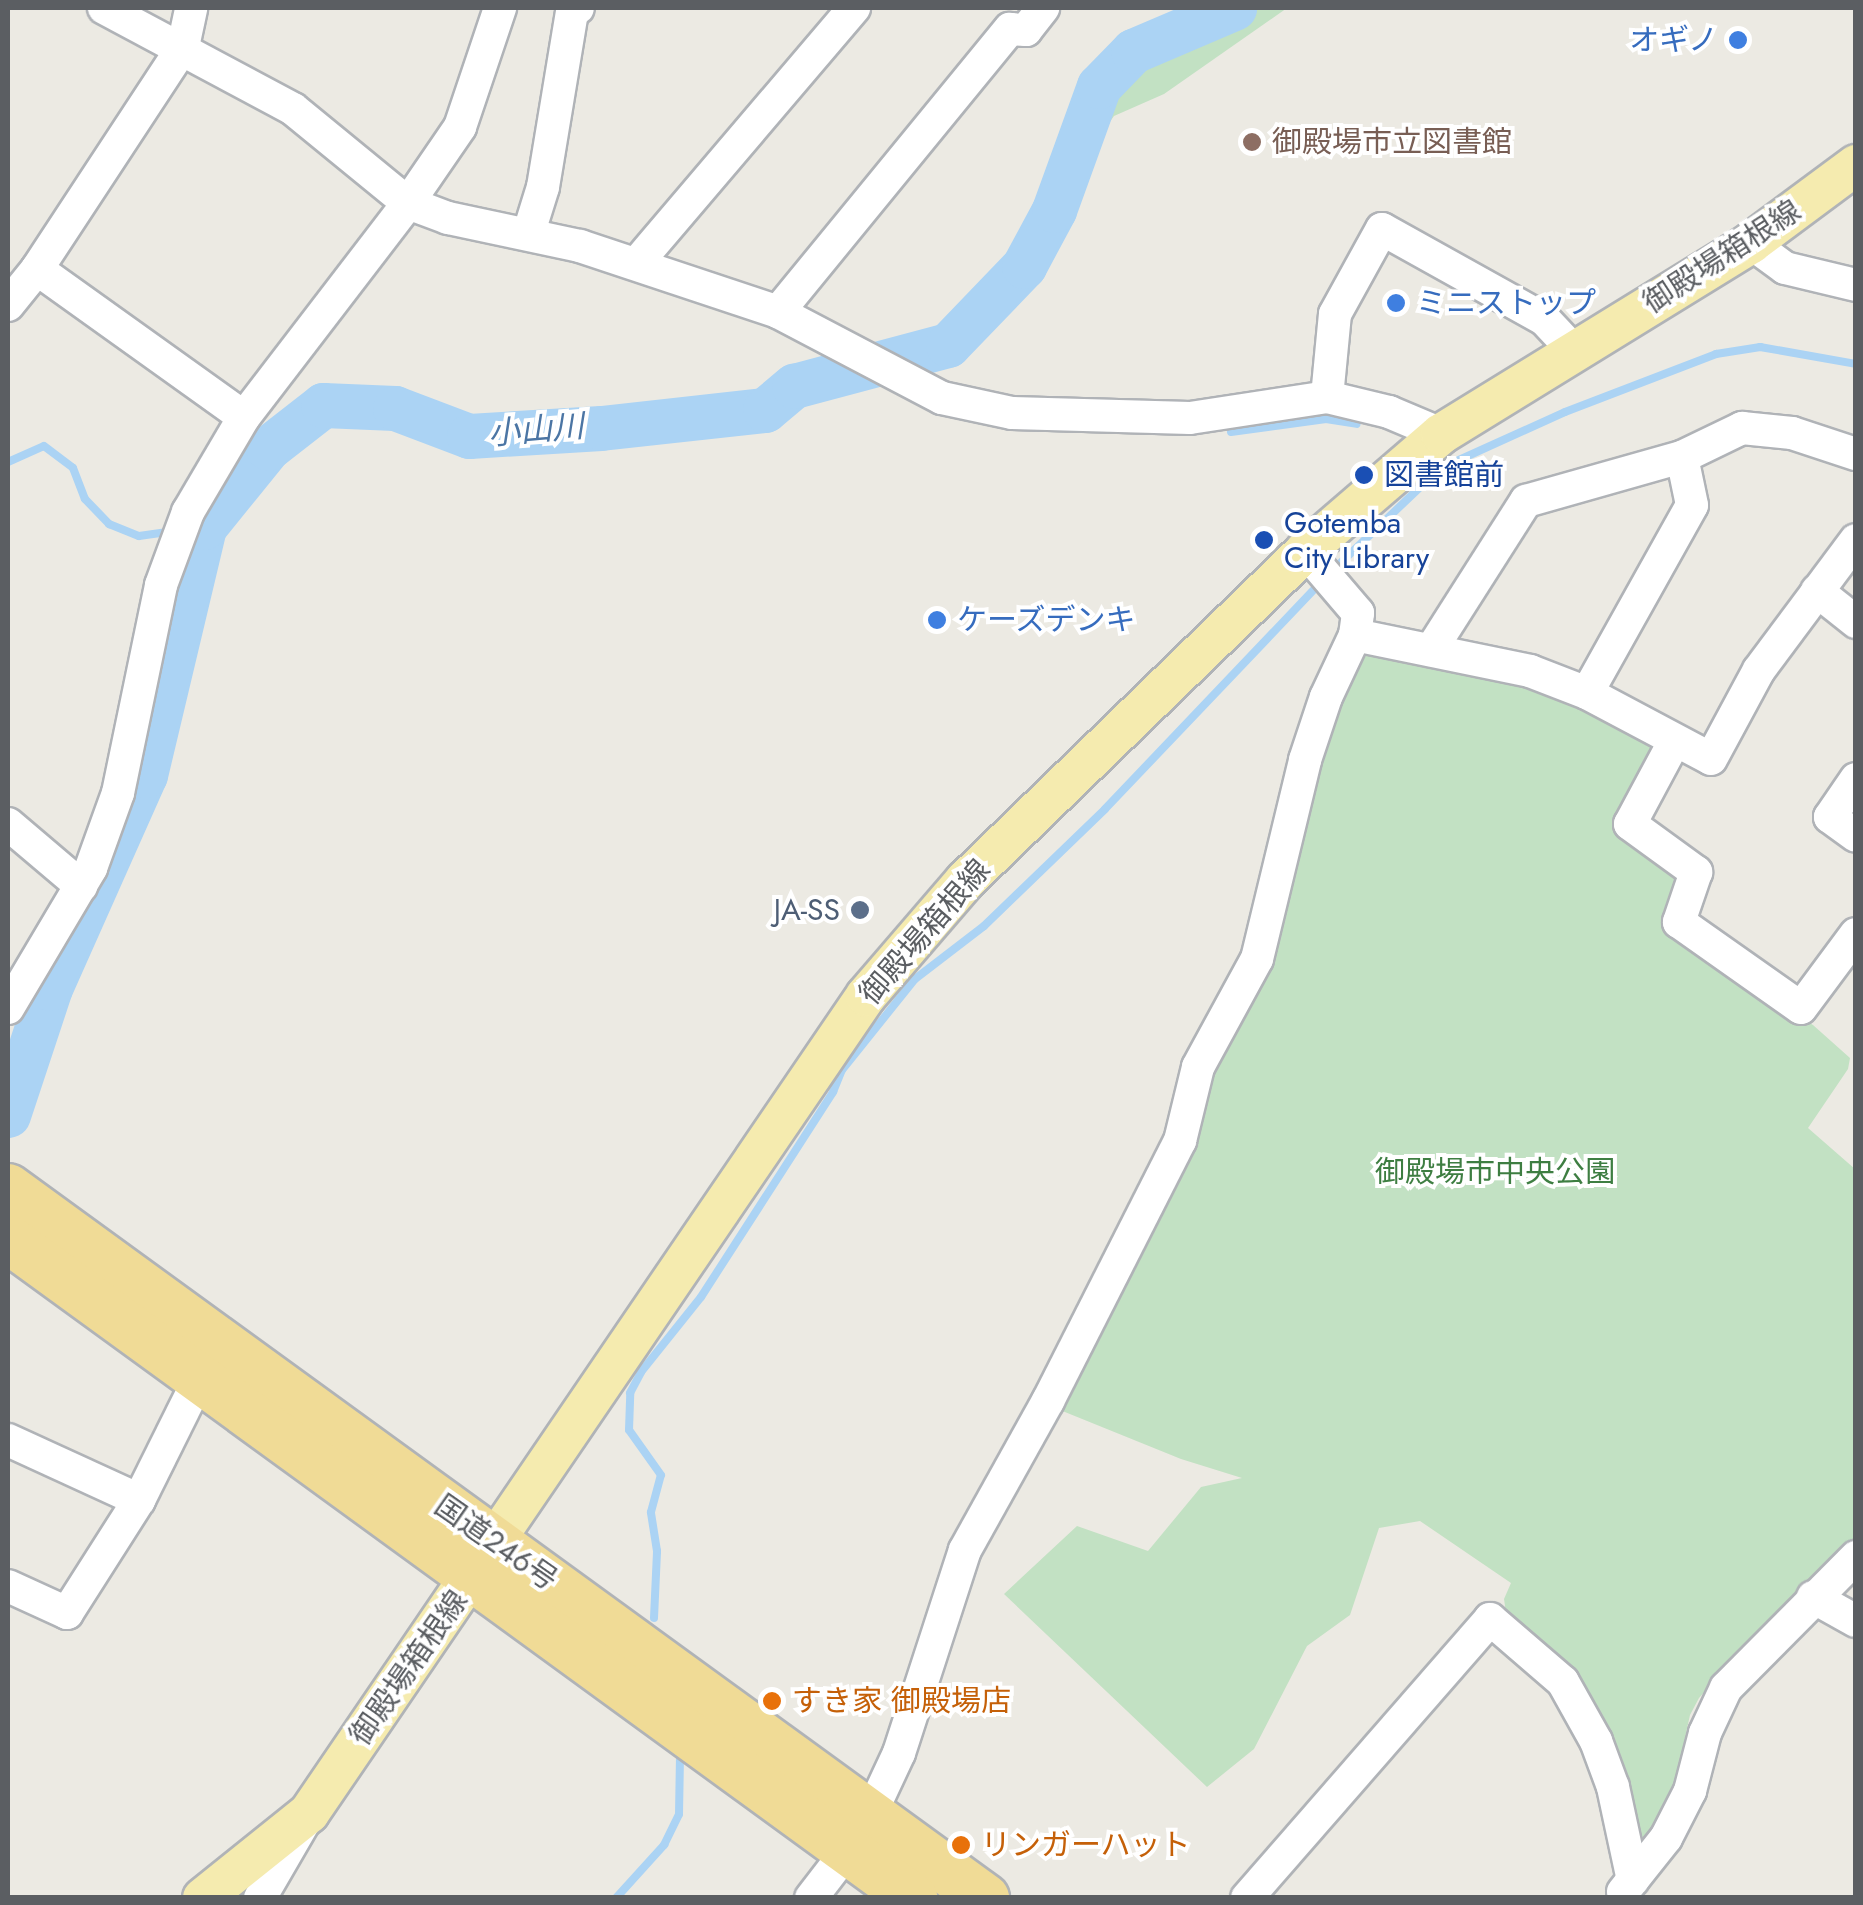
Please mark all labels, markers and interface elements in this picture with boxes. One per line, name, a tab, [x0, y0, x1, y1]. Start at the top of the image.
place label: オギノ	[1628, 22, 1718, 58]
marker: オギノ	[1727, 29, 1749, 51]
place label: 御殿場市立図書館	[1272, 124, 1512, 160]
marker: 御殿場市立図書館	[1241, 131, 1263, 153]
street label: 御殿場箱根線	[1637, 193, 1807, 321]
place label: ミニストップ	[1416, 285, 1596, 321]
marker: ミニストップ	[1385, 292, 1407, 314]
water label: 小山川	[487, 407, 585, 453]
place label: 図書館前	[1384, 457, 1504, 493]
marker: 図書館前	[1353, 464, 1375, 486]
place label: Gotemba City Library	[1284, 505, 1429, 576]
marker: Gotemba City Library	[1253, 529, 1275, 551]
place label: ケーズデンキ	[957, 602, 1137, 638]
marker: ケーズデンキ	[926, 609, 948, 631]
street label: 御殿場箱根線	[852, 852, 998, 1012]
place label: JA-SS	[774, 892, 840, 928]
marker: JA-SS	[849, 899, 871, 921]
park label: 御殿場市中央公園	[1375, 1154, 1615, 1190]
street label: 国道246号	[428, 1488, 564, 1598]
street label: 御殿場箱根線	[343, 1584, 475, 1752]
place label: すき家 御殿場店	[792, 1683, 1011, 1719]
marker: すき家 御殿場店	[761, 1690, 783, 1712]
place label: リンガーハット	[981, 1827, 1191, 1863]
marker: リンガーハット	[950, 1834, 972, 1856]

